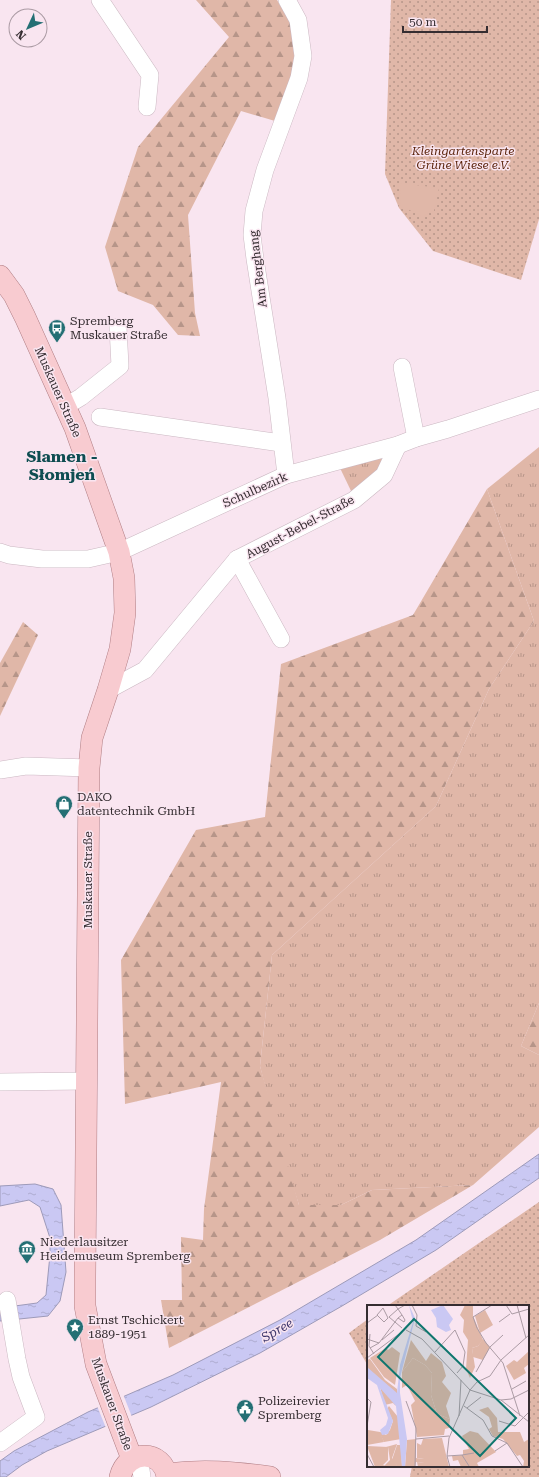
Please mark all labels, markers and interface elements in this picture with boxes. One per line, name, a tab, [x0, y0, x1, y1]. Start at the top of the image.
north arrow	[8, 8, 48, 48]
scale bar	[403, 8, 487, 34]
text: 50 m	[409, 15, 436, 29]
text: N	[13, 27, 29, 42]
park label: Kleingartensparte Grüne Wiese e.V.	[411, 144, 514, 172]
street label: Am Berghang	[246, 230, 270, 308]
place label: Spremberg Muskauer Straße	[70, 314, 168, 342]
bus stop icon: Spremberg Muskauer Straße	[47, 318, 67, 343]
street label: Muskauer Straße	[32, 345, 84, 440]
district label: Slamen - Słomjeń	[26, 447, 98, 484]
street label: Schulbezirk	[220, 469, 290, 511]
street label: August-Bebel-Straße	[243, 492, 357, 561]
place label: DAKO datentechnik GmbH	[77, 790, 195, 818]
shop icon: DAKO datentechnik GmbH	[54, 794, 74, 819]
street label: Muskauer Straße	[81, 831, 95, 929]
place label: Niederlausitzer Heidemuseum Spremberg	[40, 1235, 190, 1263]
museum icon: Niederlausitzer Heidemuseum Spremberg	[17, 1239, 37, 1264]
inset map	[367, 1305, 529, 1467]
place label: Ernst Tschickert 1889-1951	[88, 1313, 184, 1341]
water label: Spree	[258, 1315, 296, 1346]
place icon: Ernst Tschickert 1889-1951	[65, 1317, 85, 1342]
street label: Muskauer Straße	[89, 1356, 135, 1453]
place label: Polizeirevier Spremberg	[258, 1394, 330, 1422]
public building icon: Polizeirevier Spremberg	[235, 1398, 255, 1423]

